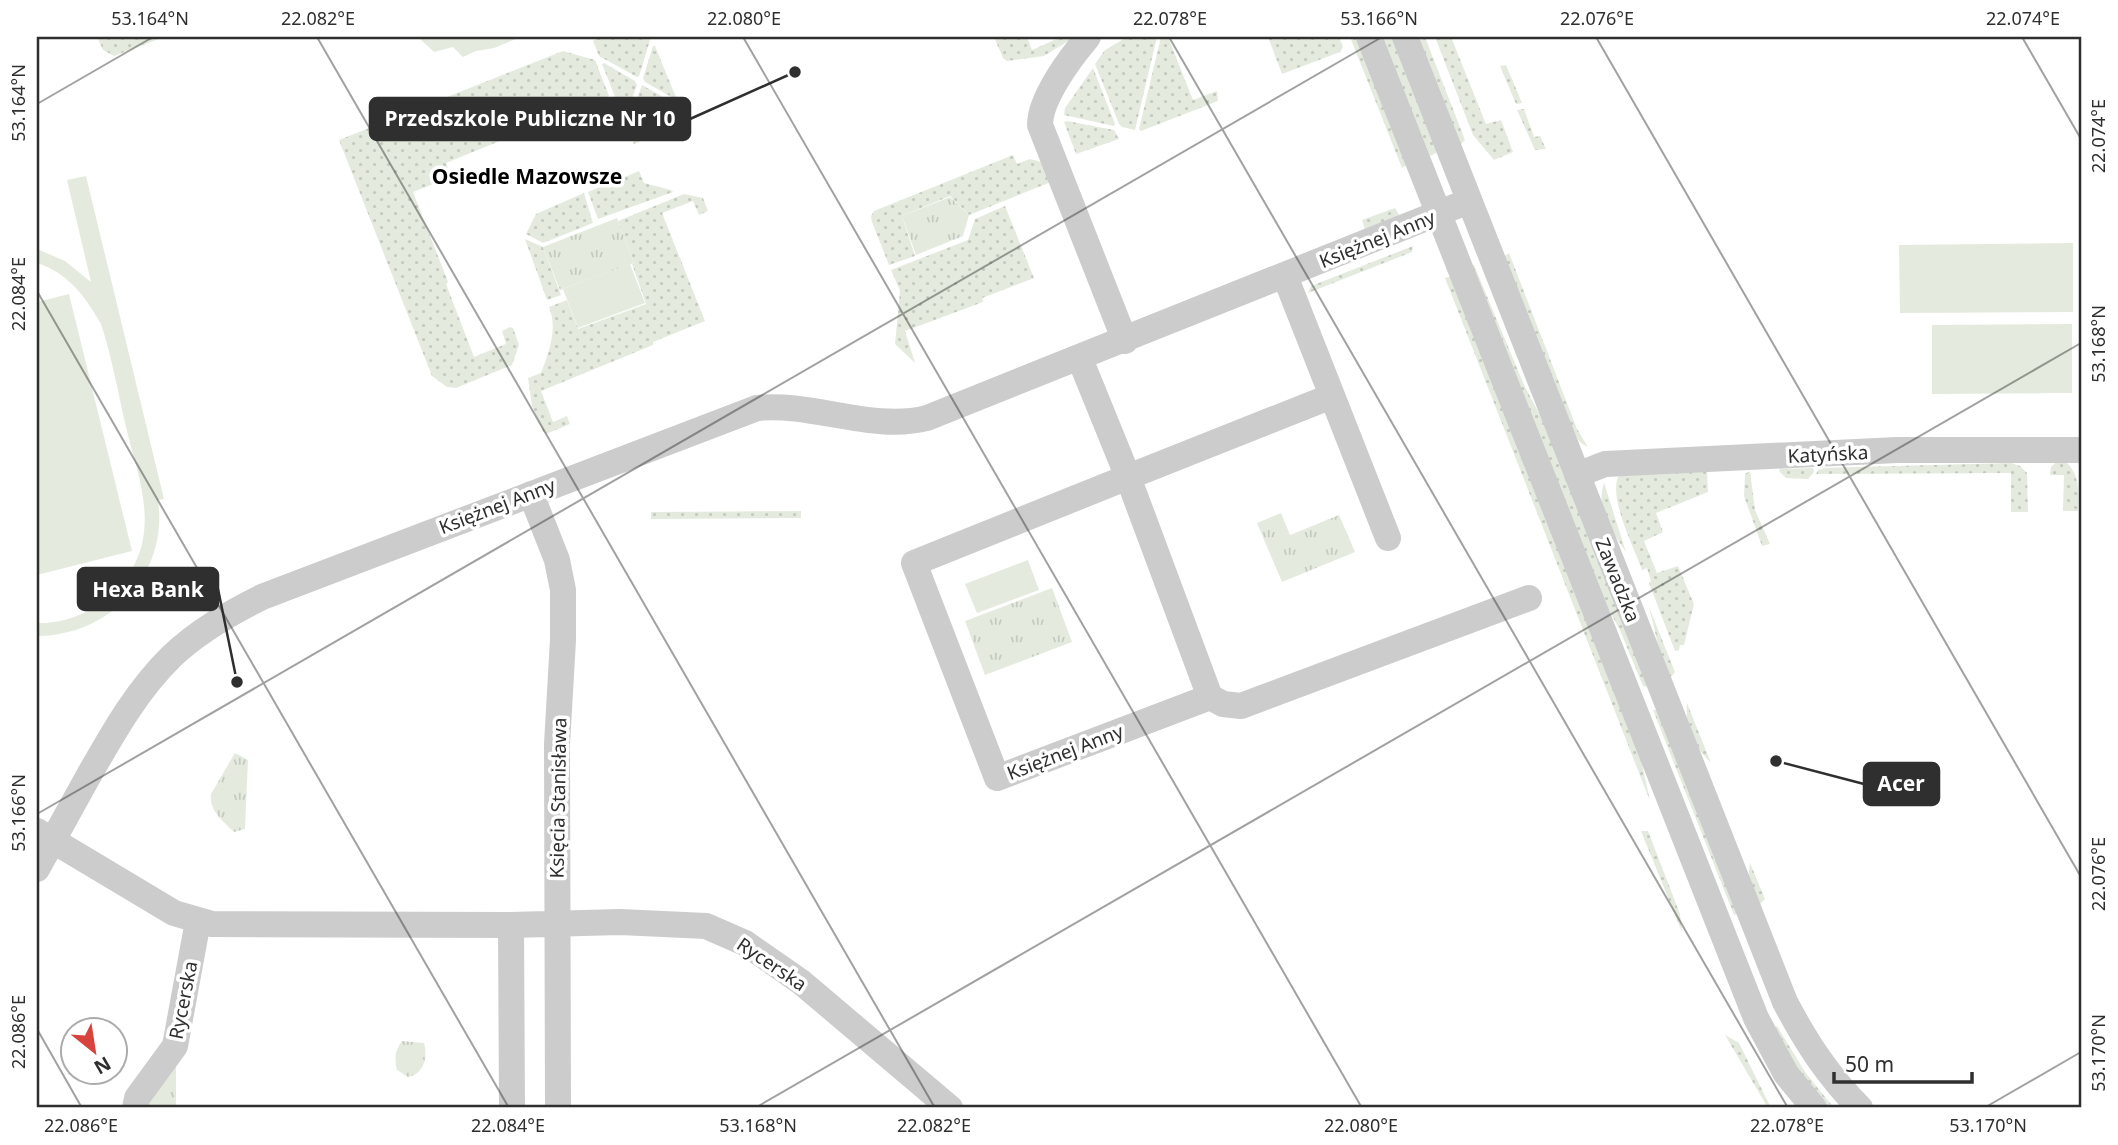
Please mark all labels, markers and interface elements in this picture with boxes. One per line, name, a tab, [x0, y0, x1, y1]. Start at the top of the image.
text: 53.164°N	[111, 6, 189, 30]
text: 22.082°E	[281, 6, 355, 30]
text: 22.080°E	[707, 6, 781, 30]
text: 22.078°E	[1133, 6, 1207, 30]
text: 53.166°N	[1340, 6, 1418, 30]
text: 22.076°E	[1560, 6, 1634, 30]
text: 22.074°E	[1986, 6, 2060, 30]
text: 53.164°N	[6, 64, 30, 142]
callout: Przedszkole Publiczne Nr 10	[370, 98, 690, 140]
text: 22.074°E	[2086, 99, 2110, 173]
text: Przedszkole Publiczne Nr 10	[384, 104, 676, 132]
district label: Osiedle Mazowsze	[432, 162, 622, 190]
street label: Księżnej Anny	[1315, 204, 1439, 274]
text: 22.084°E	[6, 257, 30, 331]
text: 53.168°N	[2086, 305, 2110, 383]
street label: Katyńska	[1787, 439, 1869, 469]
street label: Księżnej Anny	[435, 472, 559, 540]
street label: Zawadzka	[1589, 534, 1647, 626]
callout: Hexa Bank	[78, 568, 218, 610]
text: Hexa Bank	[92, 575, 205, 603]
street label: Księcia Stanisława	[544, 717, 572, 879]
street label: Księżnej Anny	[1003, 718, 1127, 786]
callout: Acer	[1864, 763, 1939, 805]
text: Acer	[1877, 769, 1925, 797]
text: 53.166°N	[6, 774, 30, 852]
text: 22.076°E	[2086, 837, 2110, 911]
street label: Rycerska	[732, 931, 812, 997]
street label: Rycerska	[163, 959, 203, 1041]
text: 22.086°E	[6, 995, 30, 1069]
text: 53.170°N	[2086, 1014, 2110, 1092]
north arrow	[60, 1016, 130, 1086]
scale bar	[1834, 1040, 1973, 1084]
text: 50 m	[1845, 1050, 1894, 1078]
text: N	[89, 1051, 116, 1081]
text: 22.086°E	[44, 1113, 118, 1137]
text: 22.084°E	[471, 1113, 545, 1137]
text: 53.168°N	[719, 1113, 797, 1137]
text: 22.082°E	[897, 1113, 971, 1137]
text: 22.080°E	[1324, 1113, 1398, 1137]
text: 22.078°E	[1750, 1113, 1824, 1137]
text: 53.170°N	[1949, 1113, 2027, 1137]

